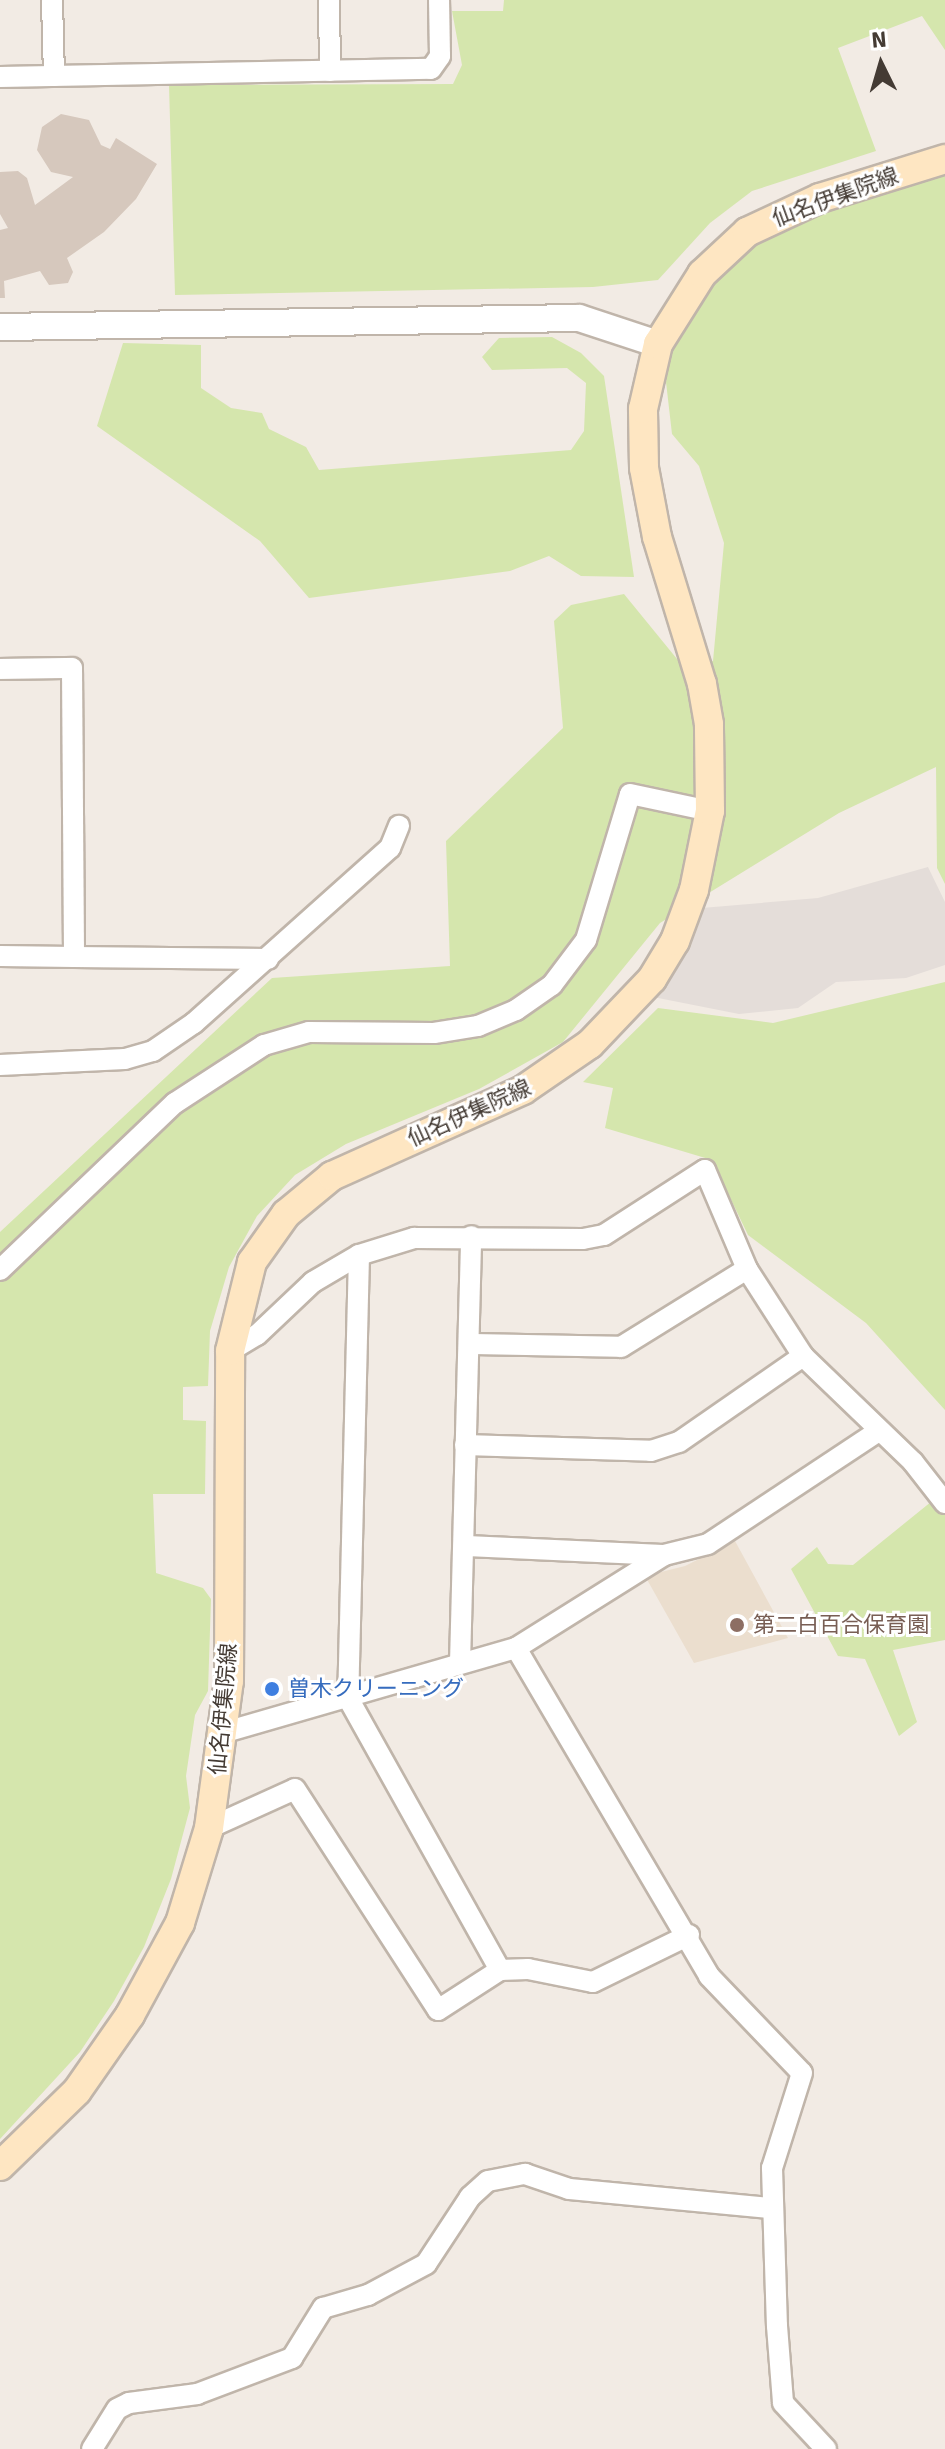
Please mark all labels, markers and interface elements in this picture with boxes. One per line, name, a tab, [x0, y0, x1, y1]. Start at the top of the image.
north arrow	[841, 24, 921, 104]
text: N	[870, 25, 888, 54]
street label: 仙名伊集院線	[768, 162, 902, 232]
street label: 仙名伊集院線	[403, 1074, 535, 1152]
place label: 第二白百合保育園	[753, 1612, 929, 1638]
marker: 第二白百合保育園	[728, 1616, 746, 1634]
street label: 仙名伊集院線	[204, 1642, 242, 1776]
place label: 曽木クリーニング	[288, 1676, 464, 1702]
marker: 曽木クリーニング	[263, 1680, 281, 1698]

